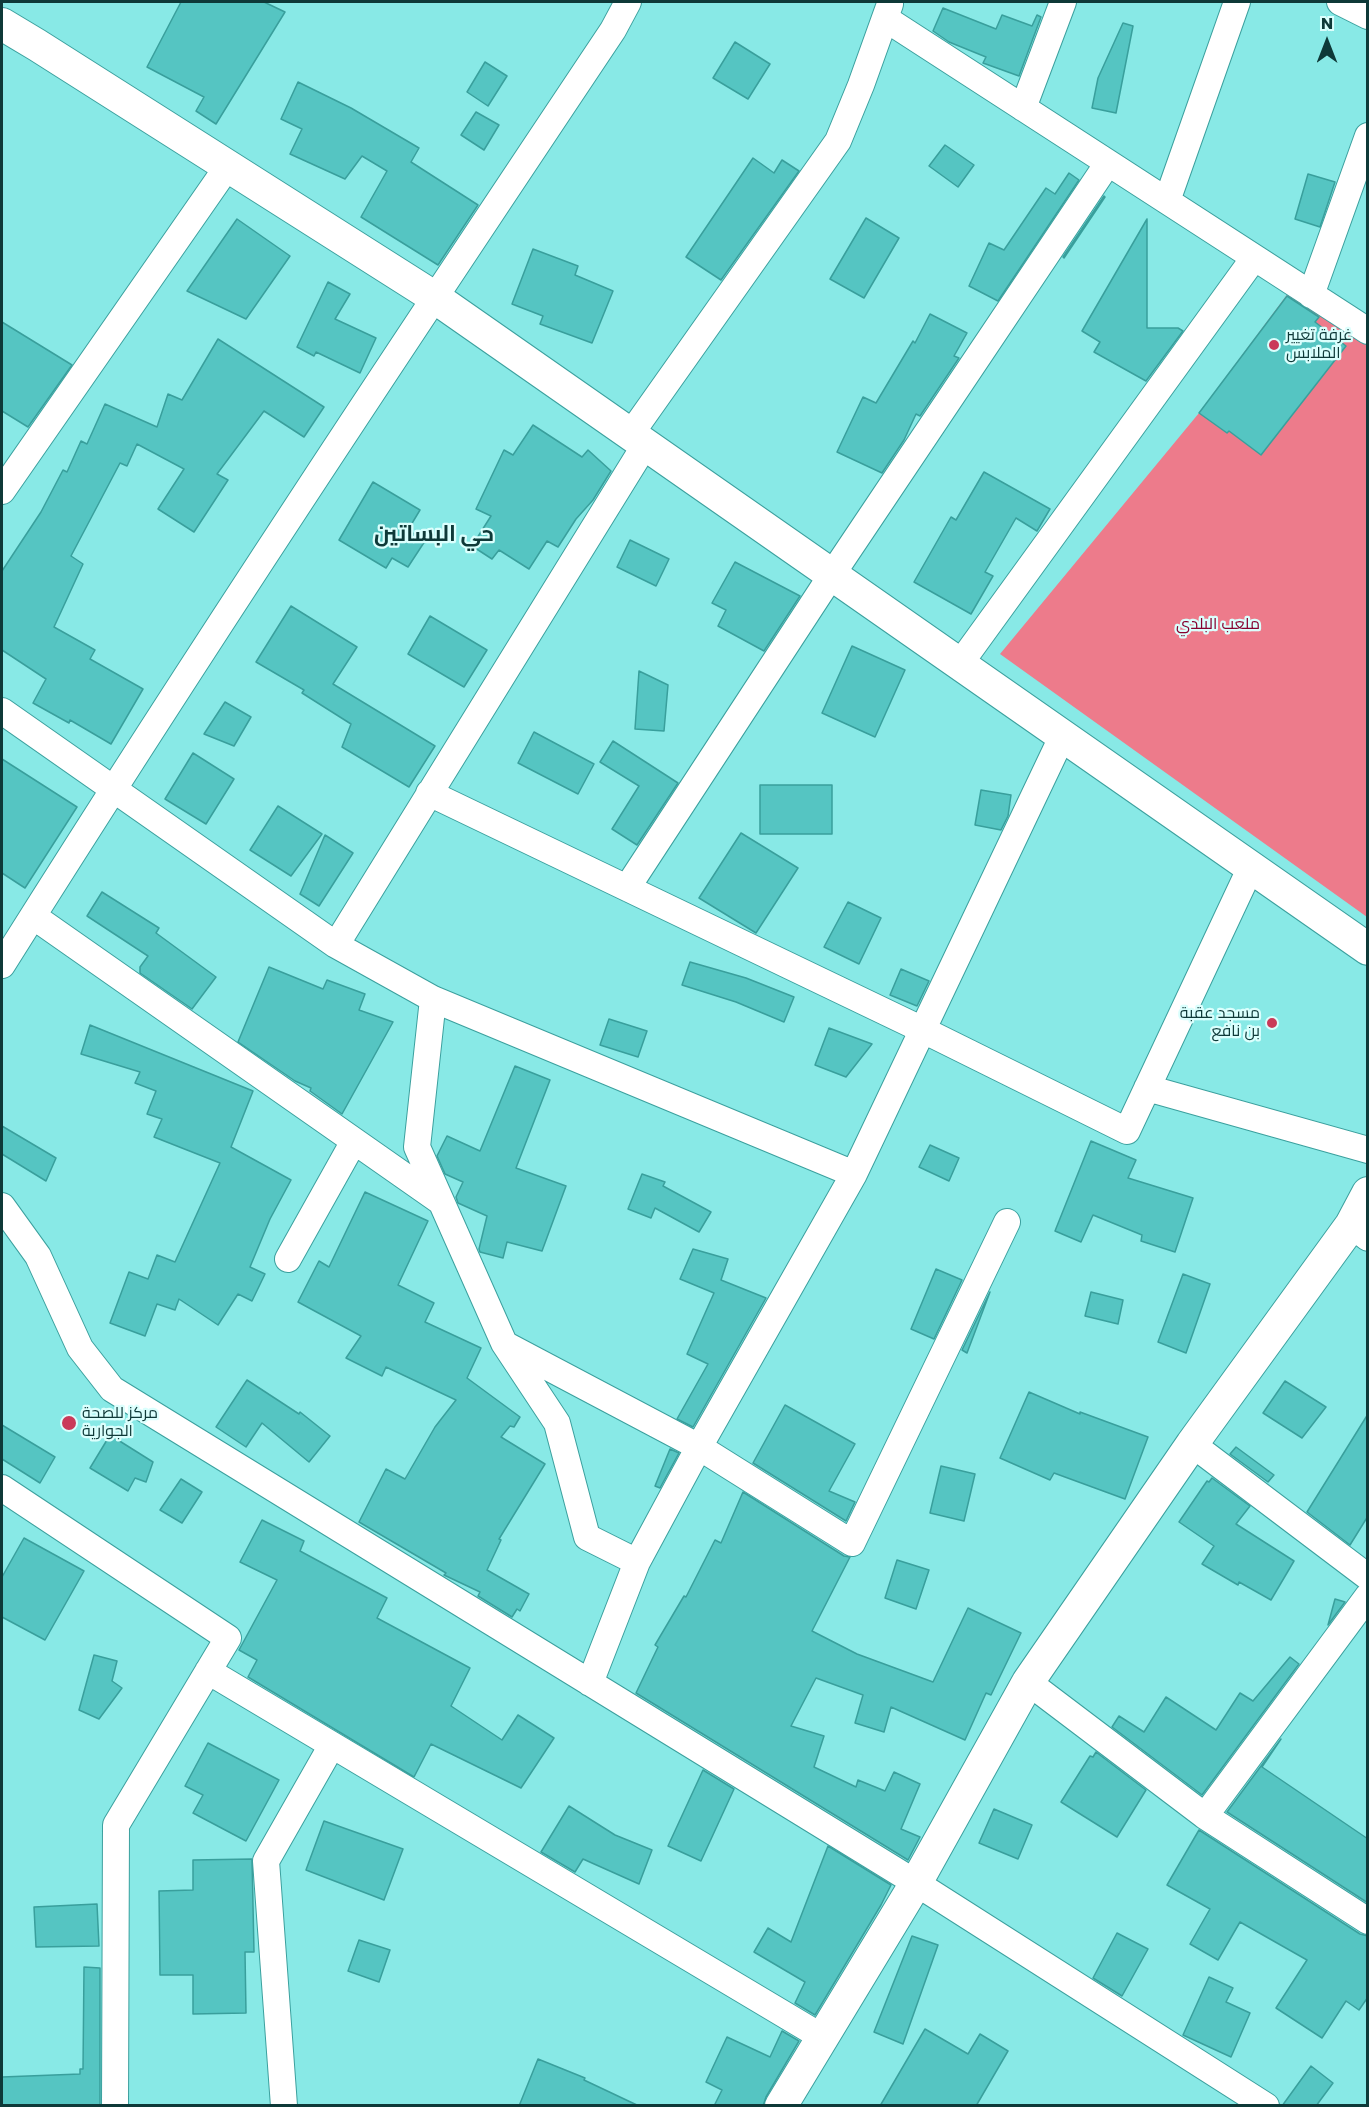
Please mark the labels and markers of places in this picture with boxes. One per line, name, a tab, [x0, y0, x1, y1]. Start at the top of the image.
place label: غرفة تغيير الملابس	[1286, 326, 1352, 364]
marker: غرفة تغيير الملابس	[1267, 338, 1281, 352]
place label: مسجد عقبة بن نافع	[1180, 1004, 1260, 1042]
marker: مسجد عقبة بن نافع	[1265, 1016, 1279, 1030]
place label: مركز للصحة الجوارية	[82, 1404, 158, 1442]
marker: مركز للصحة الجوارية	[60, 1414, 78, 1432]

